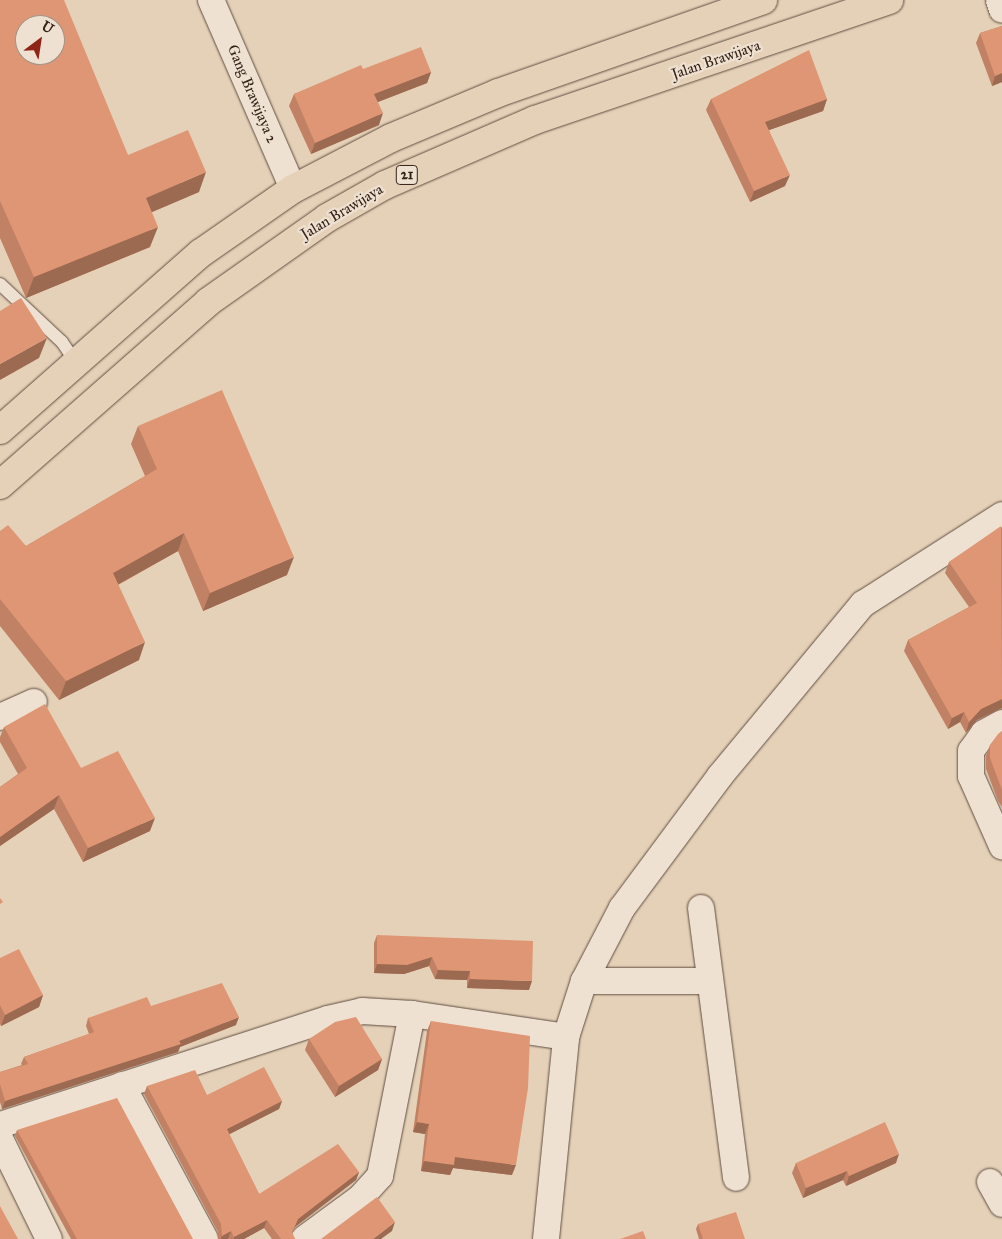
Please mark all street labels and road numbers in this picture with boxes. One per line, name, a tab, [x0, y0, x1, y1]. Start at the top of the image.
street label: Jalan Brawijaya	[669, 36, 763, 84]
street label: Gang Brawijaya 2	[223, 42, 281, 146]
road number: 21	[396, 164, 418, 186]
street label: Jalan Brawijaya	[298, 180, 386, 244]

